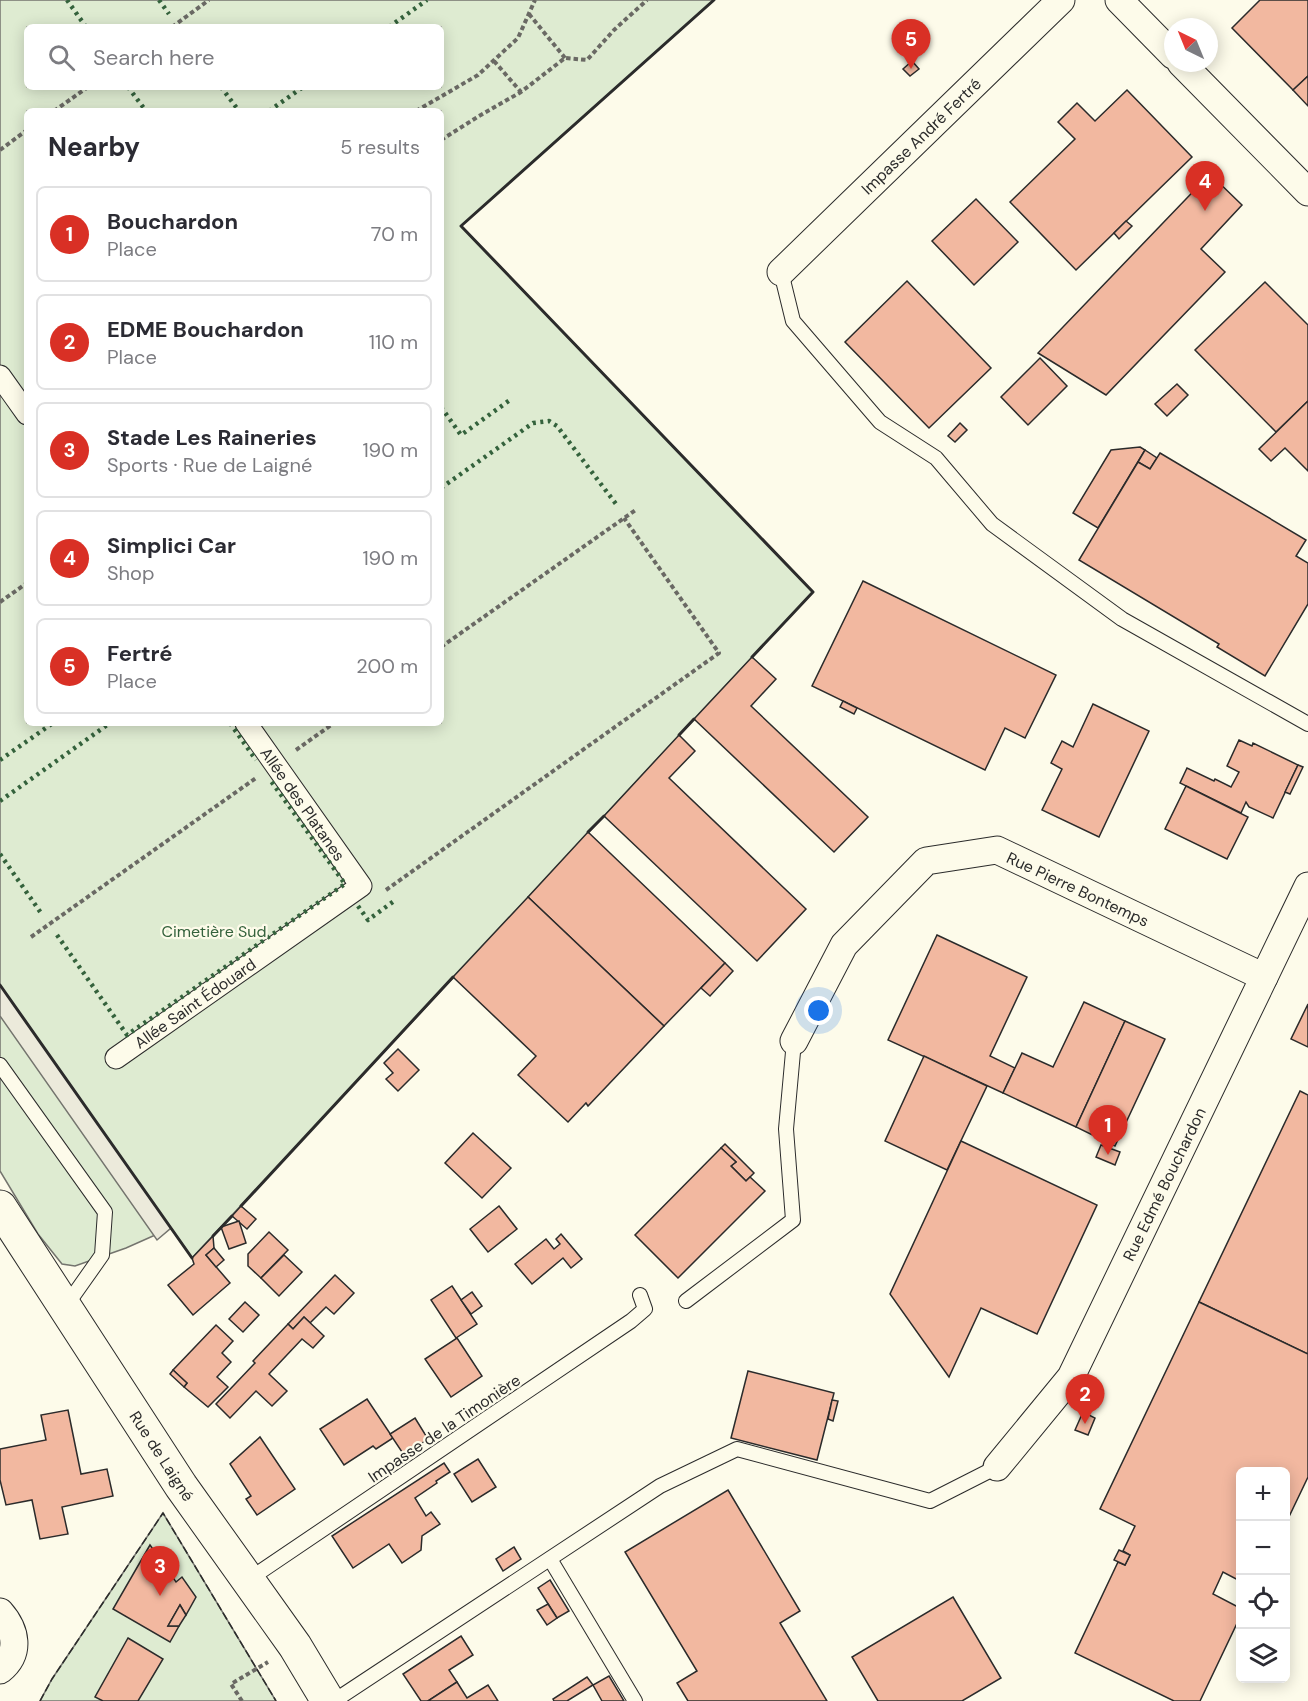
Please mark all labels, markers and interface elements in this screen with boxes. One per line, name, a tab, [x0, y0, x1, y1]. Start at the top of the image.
north arrow	[1164, 18, 1218, 72]
pin: 5	[892, 20, 930, 69]
search box	[24, 24, 444, 90]
icon: search	[45, 41, 78, 74]
text: Search here	[93, 43, 214, 72]
street label: Impasse André Fertré	[857, 74, 986, 199]
text: Nearby	[48, 130, 140, 164]
text: 5 results	[340, 134, 420, 160]
pin: 4	[1186, 162, 1224, 211]
text: Bouchardon	[107, 207, 238, 236]
text: 1	[66, 221, 73, 247]
text: 70 m	[371, 221, 418, 247]
text: Place	[107, 236, 157, 262]
text: EDME Bouchardon	[107, 315, 304, 344]
text: 2	[64, 329, 75, 355]
text: 110 m	[369, 329, 418, 355]
text: Place	[107, 344, 157, 370]
text: Stade Les Raineries	[107, 423, 317, 452]
text: 3	[63, 437, 76, 463]
text: 190 m	[362, 437, 418, 463]
text: Sports · Rue de Laigné	[107, 452, 312, 478]
text: Simplici Car	[107, 531, 236, 560]
text: 4	[63, 545, 76, 571]
text: 190 m	[362, 545, 418, 571]
text: Shop	[107, 560, 154, 586]
text: Fertré	[107, 639, 173, 668]
text: 5	[63, 653, 76, 679]
text: 200 m	[356, 653, 418, 679]
text: Place	[107, 668, 157, 694]
street label: Allée des Platanes	[255, 743, 350, 865]
street label: Rue Pierre Bontemps	[1003, 847, 1152, 932]
park label: Cimetière Sud	[161, 921, 267, 942]
street label: Allée Saint Édouard	[130, 954, 260, 1053]
your location	[804, 996, 833, 1025]
street label: Rue Edmé Bouchardon	[1118, 1104, 1211, 1264]
pin: 1	[1088, 1106, 1128, 1155]
street label: Impasse de la Timonière	[364, 1370, 525, 1487]
pin: 2	[1066, 1374, 1104, 1424]
street label: Rue de Laigné	[125, 1407, 199, 1505]
map controls	[1236, 1467, 1290, 1683]
button: +	[1236, 1467, 1290, 1521]
button: −	[1236, 1521, 1290, 1575]
pin: 3	[140, 1546, 180, 1596]
button: locate	[1236, 1575, 1290, 1629]
button: layers	[1236, 1629, 1290, 1683]

